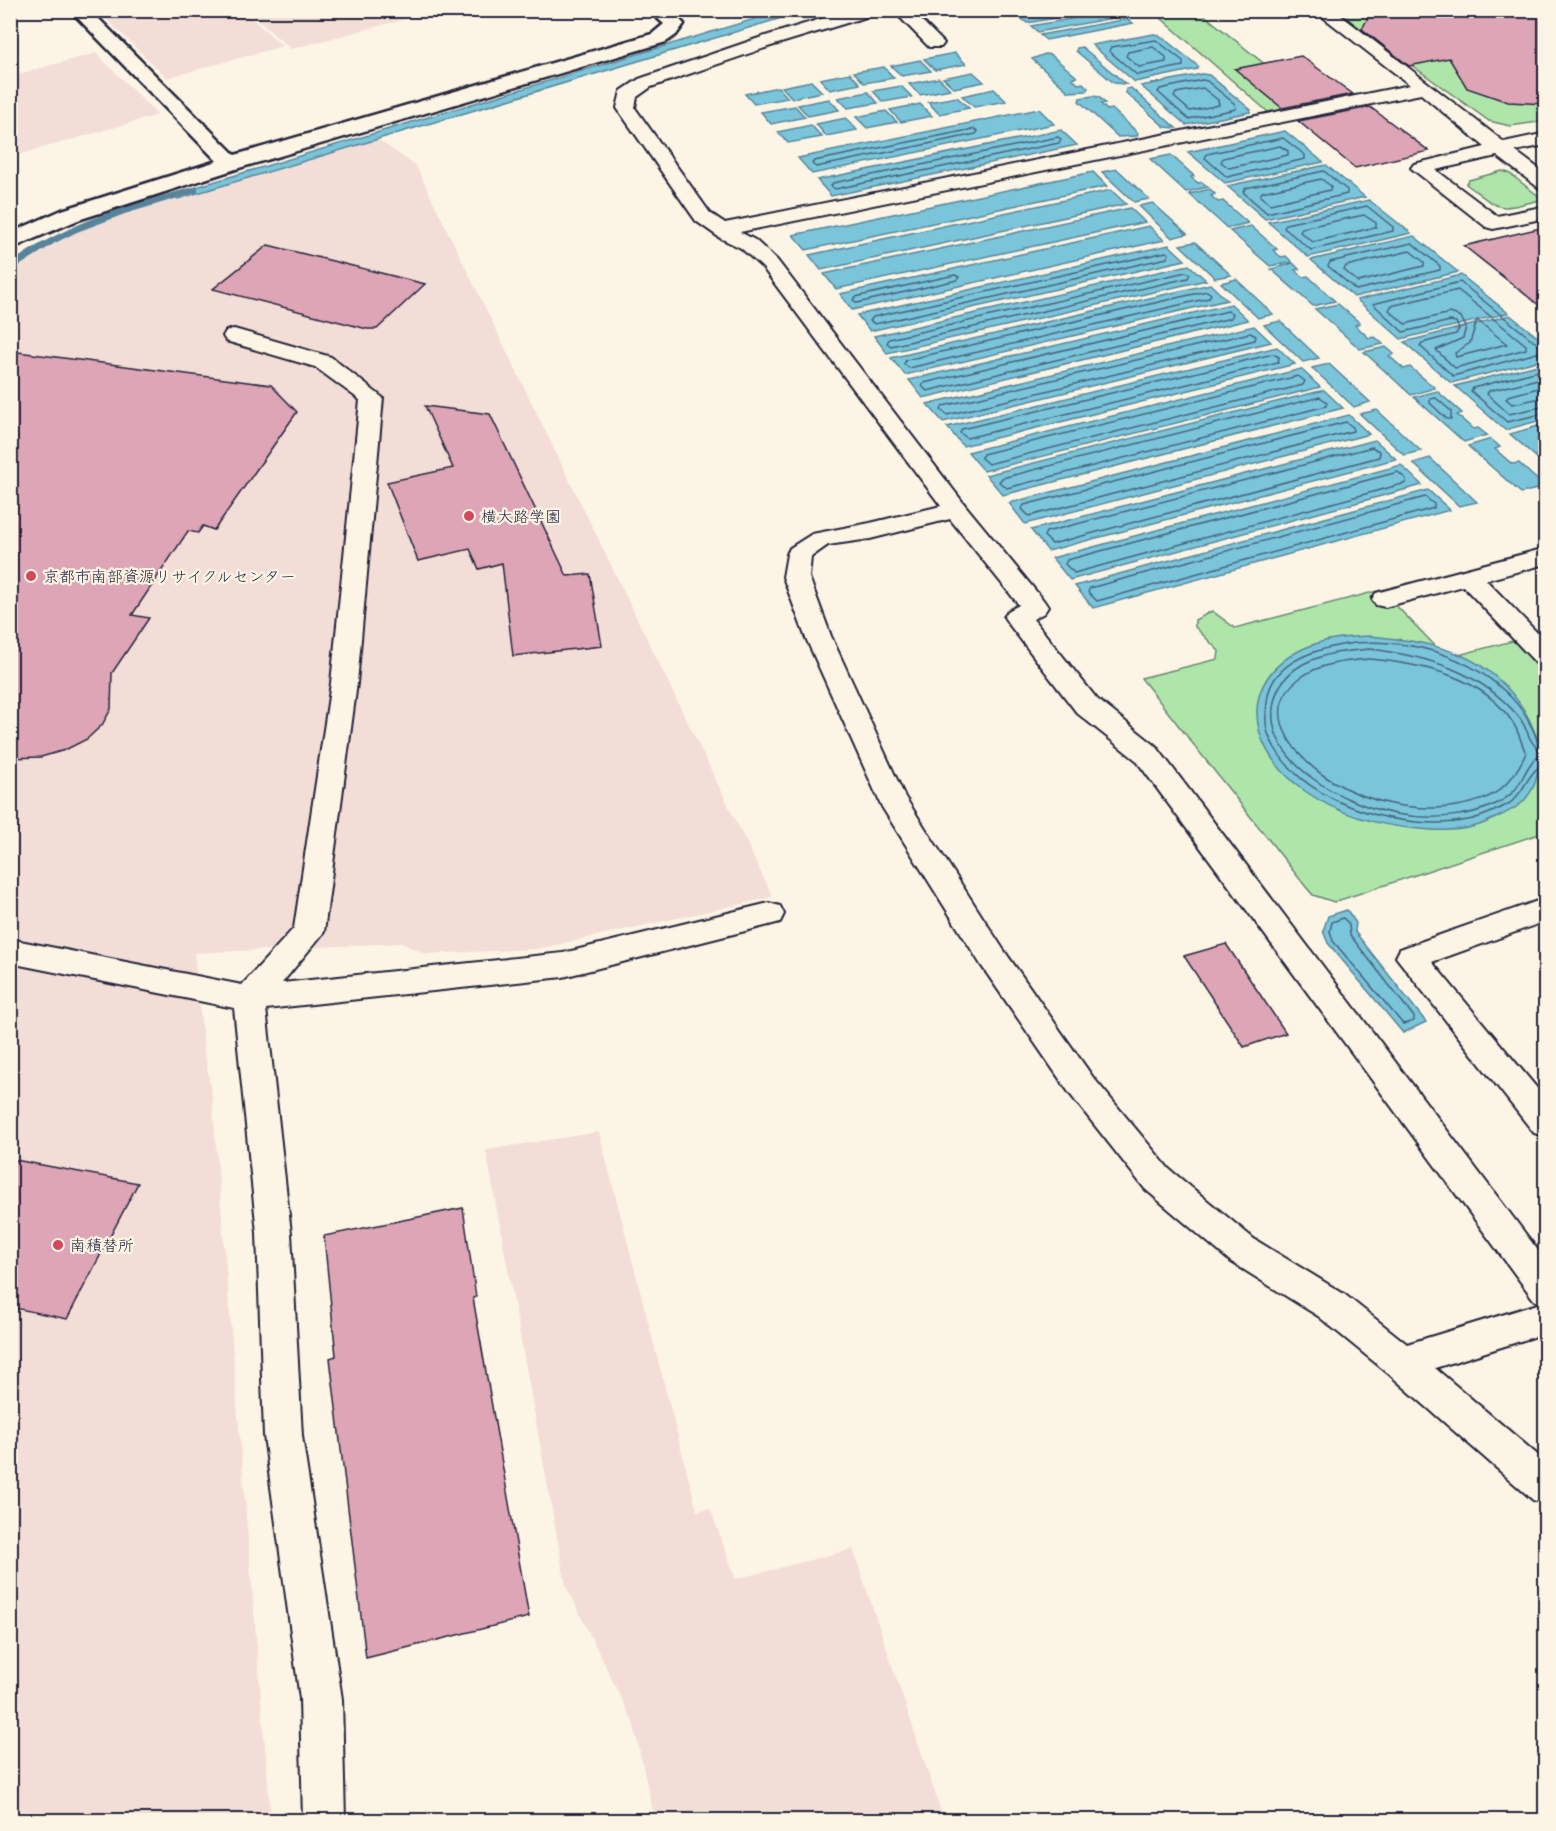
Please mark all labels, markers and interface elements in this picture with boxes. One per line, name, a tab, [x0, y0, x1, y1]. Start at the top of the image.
place label: 横大路学園	[481, 503, 561, 527]
marker: 横大路学園	[462, 509, 476, 523]
place label: 京都市南部資源リサイクルセンター	[43, 563, 296, 587]
marker: 京都市南部資源リサイクルセンター	[24, 569, 38, 583]
place label: 南積替所	[70, 1232, 134, 1256]
marker: 南積替所	[51, 1238, 65, 1252]

